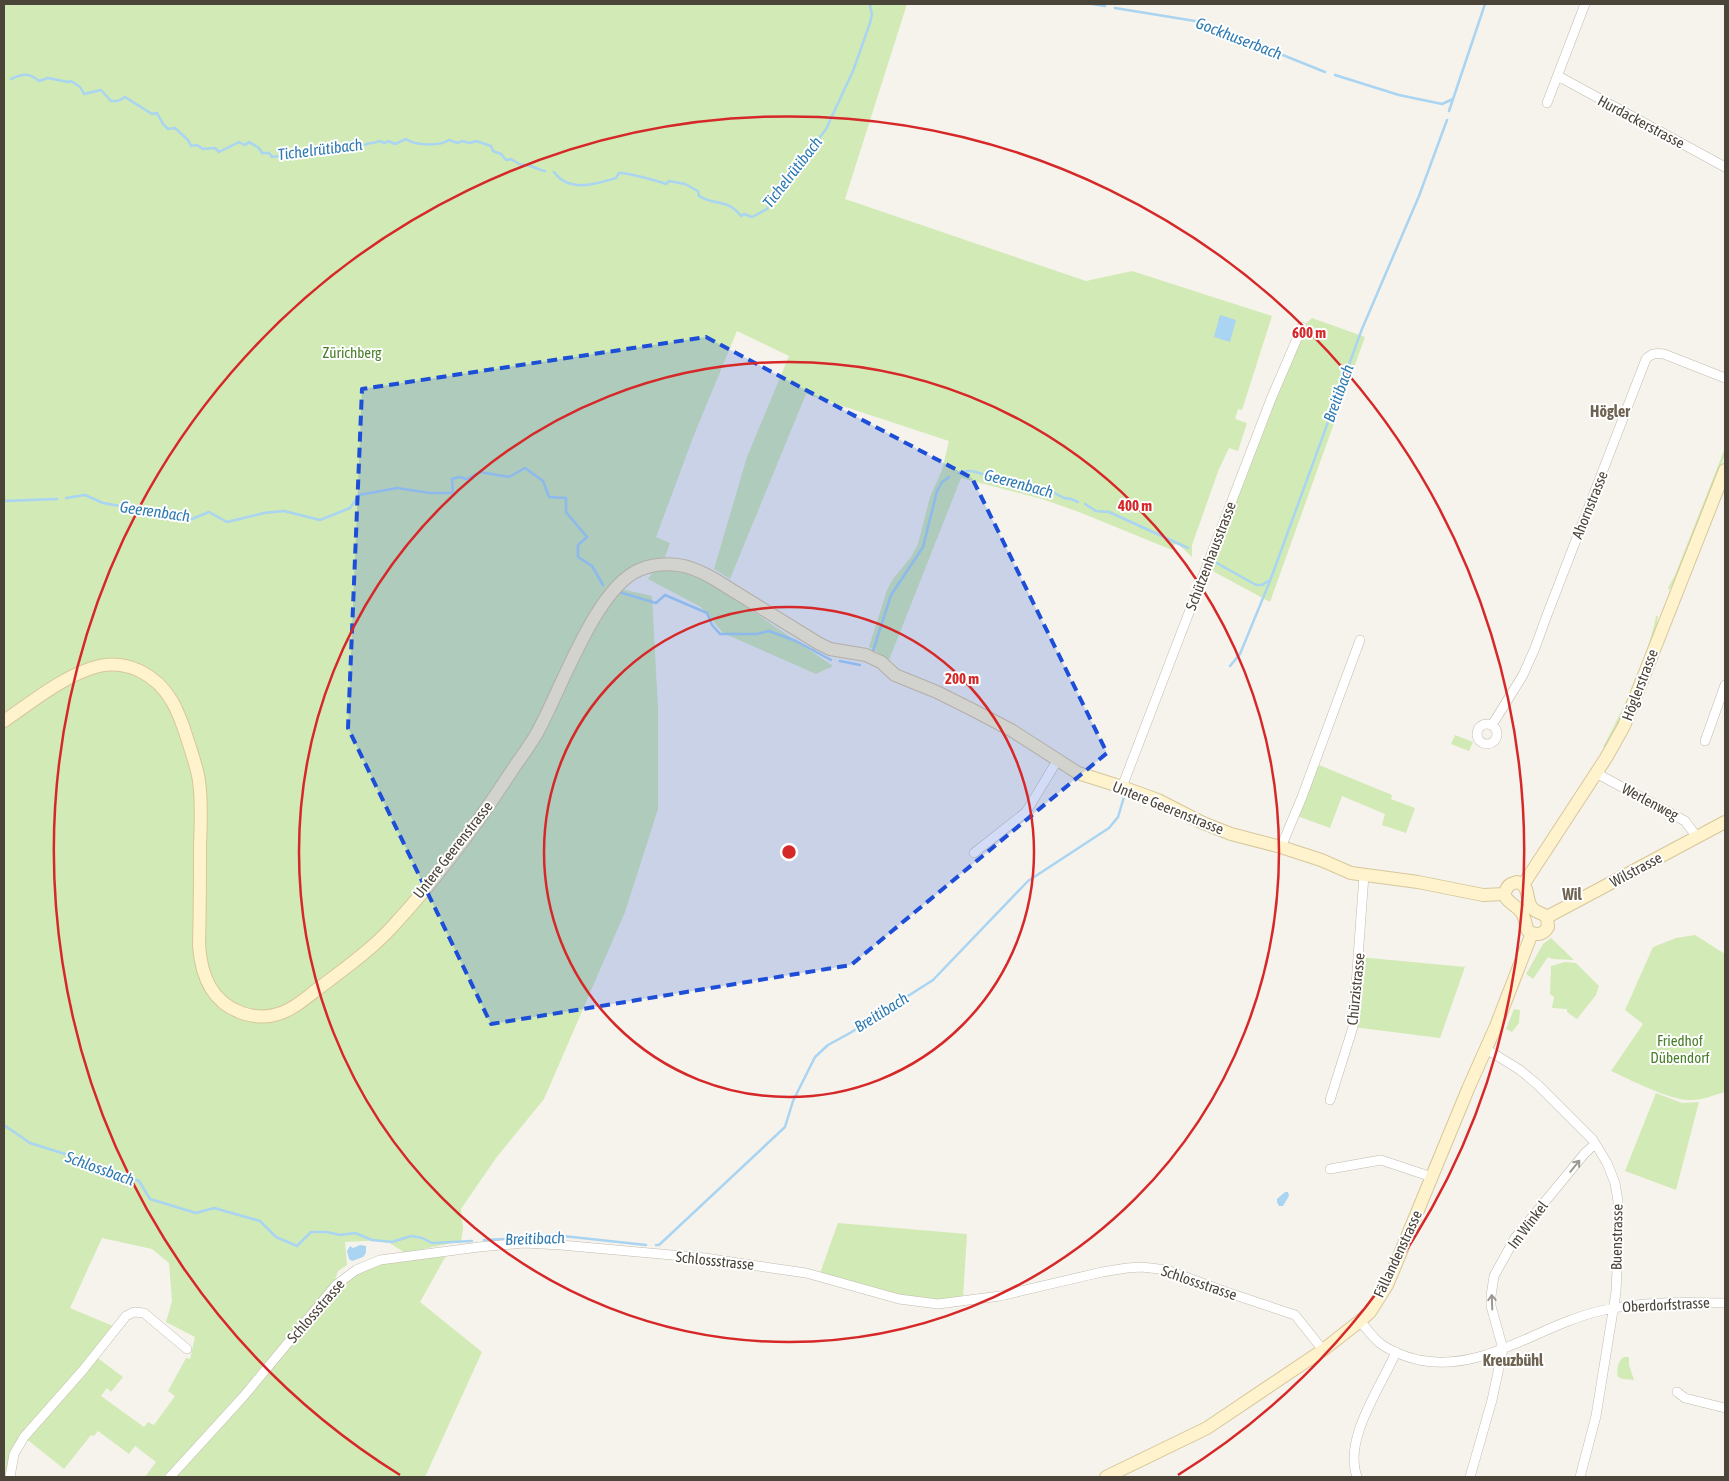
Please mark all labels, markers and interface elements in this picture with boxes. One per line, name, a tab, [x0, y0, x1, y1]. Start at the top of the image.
water label: Gockhuserbach	[1193, 13, 1285, 63]
street label: Hurdackerstrasse	[1595, 92, 1688, 152]
water label: Tichelrütibach	[759, 133, 825, 211]
water label: Tichelrütibach	[277, 135, 364, 163]
text: 600 m	[1292, 324, 1326, 341]
park label: Zürichberg	[322, 344, 382, 361]
water label: Breitibach	[1319, 362, 1357, 424]
district label: Högler	[1590, 402, 1630, 420]
water label: Geerenbach	[983, 465, 1056, 501]
street label: Ahornstrasse	[1568, 468, 1611, 541]
water label: Geerenbach	[119, 497, 191, 525]
text: 400 m	[1117, 497, 1152, 514]
street label: Schützenhausstrasse	[1182, 499, 1239, 613]
street label: Höglerstrasse	[1618, 646, 1661, 723]
text: 200 m	[945, 670, 979, 687]
street label: Untere Geerenstrasse	[1110, 777, 1226, 838]
street label: Werlenweg	[1619, 780, 1682, 824]
street label: Untere Geerenstrasse	[409, 798, 496, 902]
centre of rings	[780, 843, 798, 861]
street label: Wilstrasse	[1607, 849, 1665, 890]
district label: Wil	[1561, 885, 1583, 903]
street label: Chürzistrasse	[1343, 952, 1368, 1026]
water label: Breitibach	[851, 988, 911, 1035]
park label: Friedhof Dübendorf	[1650, 1032, 1710, 1066]
water label: Schlossbach	[62, 1147, 137, 1189]
one-way arrow	[1569, 1160, 1580, 1173]
street label: Im Winkel	[1504, 1197, 1551, 1252]
street label: Buenstrasse	[1607, 1203, 1626, 1270]
street label: Fällandenstrasse	[1370, 1207, 1425, 1300]
water label: Breitibach	[505, 1228, 565, 1248]
street label: Schlossstrasse	[675, 1248, 755, 1273]
street label: Schlossstrasse	[1159, 1262, 1239, 1303]
street label: Schlossstrasse	[283, 1275, 348, 1346]
one-way arrow	[1487, 1294, 1496, 1310]
street label: Oberdorfstrasse	[1622, 1294, 1710, 1315]
district label: Kreuzbühl	[1483, 1351, 1544, 1369]

